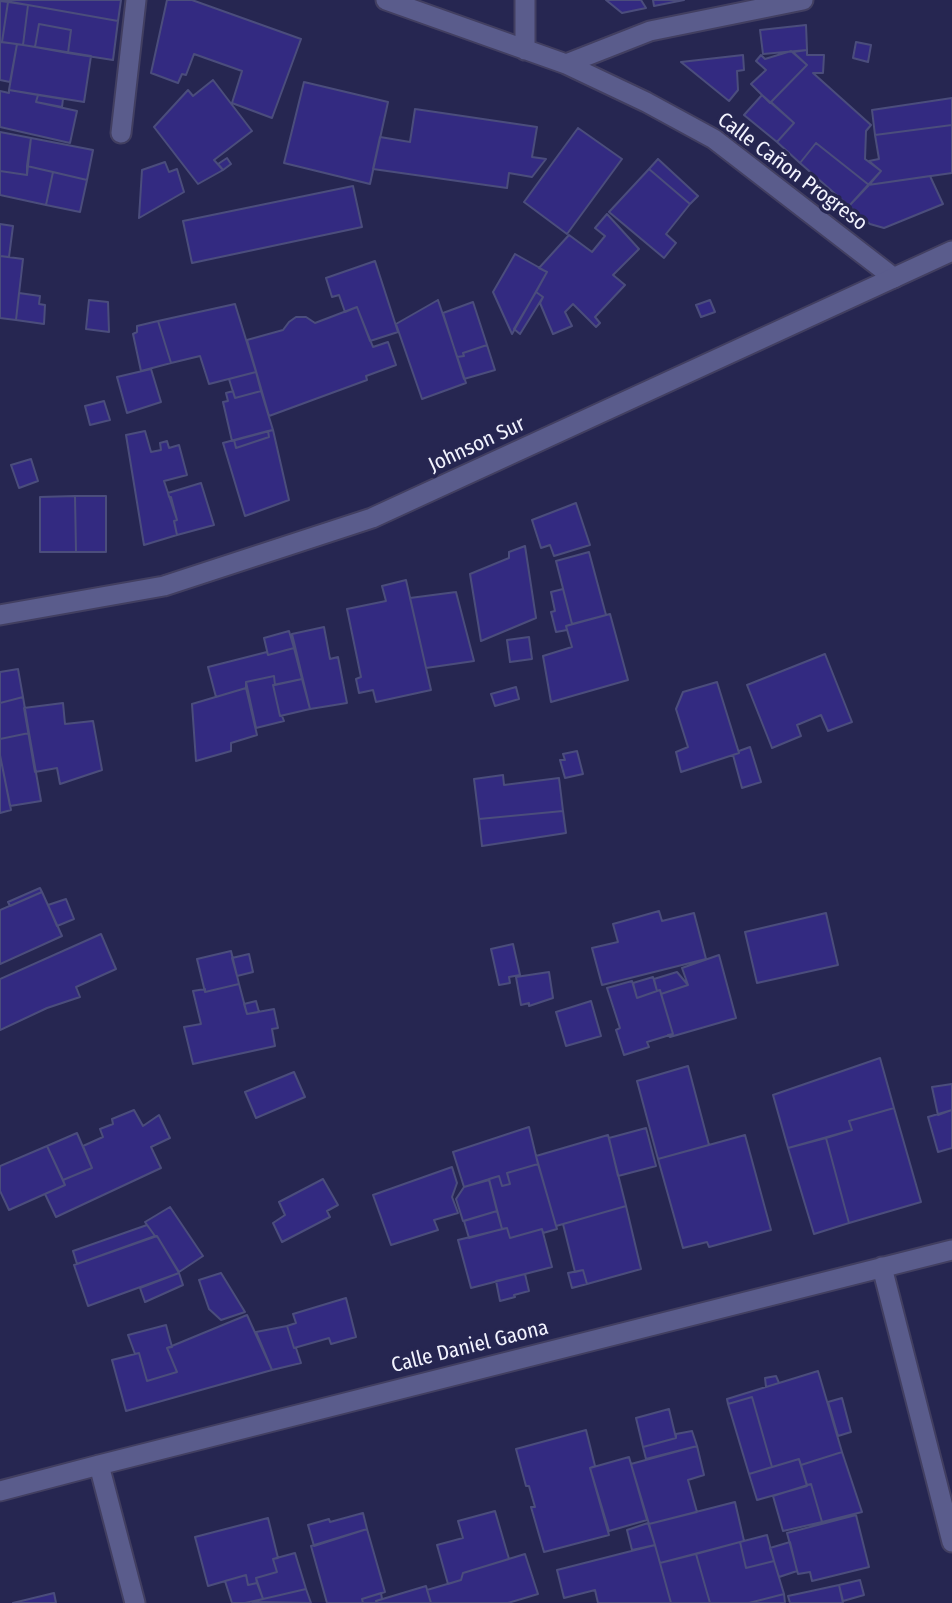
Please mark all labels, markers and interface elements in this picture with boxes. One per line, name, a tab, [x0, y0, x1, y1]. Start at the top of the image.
street label: Calle Cañon Progreso	[712, 107, 872, 237]
street label: Johnson Sur	[425, 412, 529, 478]
street label: Calle Daniel Gaona	[389, 1315, 551, 1379]

